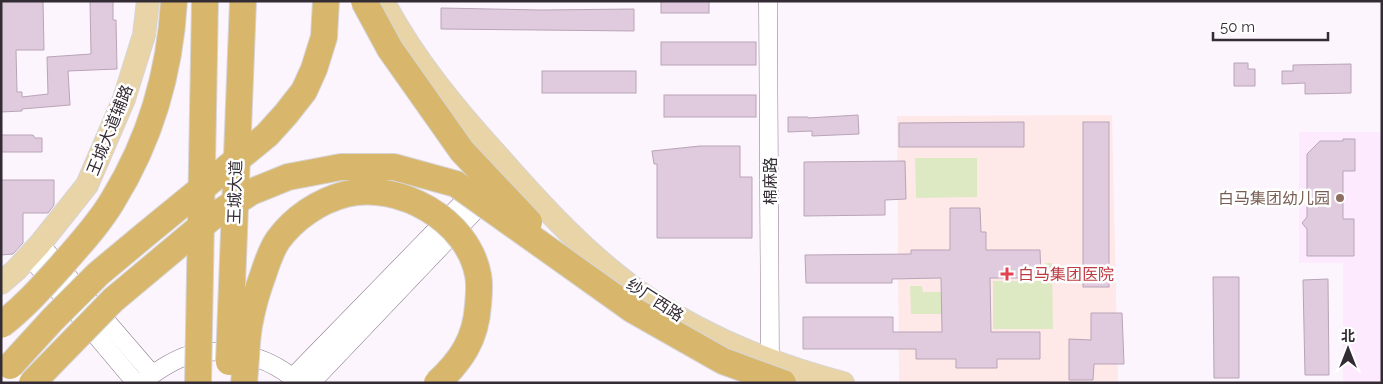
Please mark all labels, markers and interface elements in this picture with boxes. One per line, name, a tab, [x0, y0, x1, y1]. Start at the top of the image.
scale bar	[1213, 10, 1328, 42]
text: 50 m	[1220, 18, 1255, 36]
street label: 王城大道辅路	[83, 82, 137, 178]
street label: 棉麻路	[761, 157, 780, 205]
street label: 王城大道	[224, 160, 246, 224]
place label: 白马集团幼儿园	[1218, 189, 1330, 208]
marker: 白马集团幼儿园	[1334, 192, 1346, 204]
place label: 白马集团医院	[1018, 265, 1114, 284]
marker: 白马集团医院	[1000, 267, 1014, 281]
street label: 纱厂西路	[623, 275, 687, 325]
north arrow	[1323, 324, 1373, 374]
text: 北	[1341, 328, 1355, 344]

